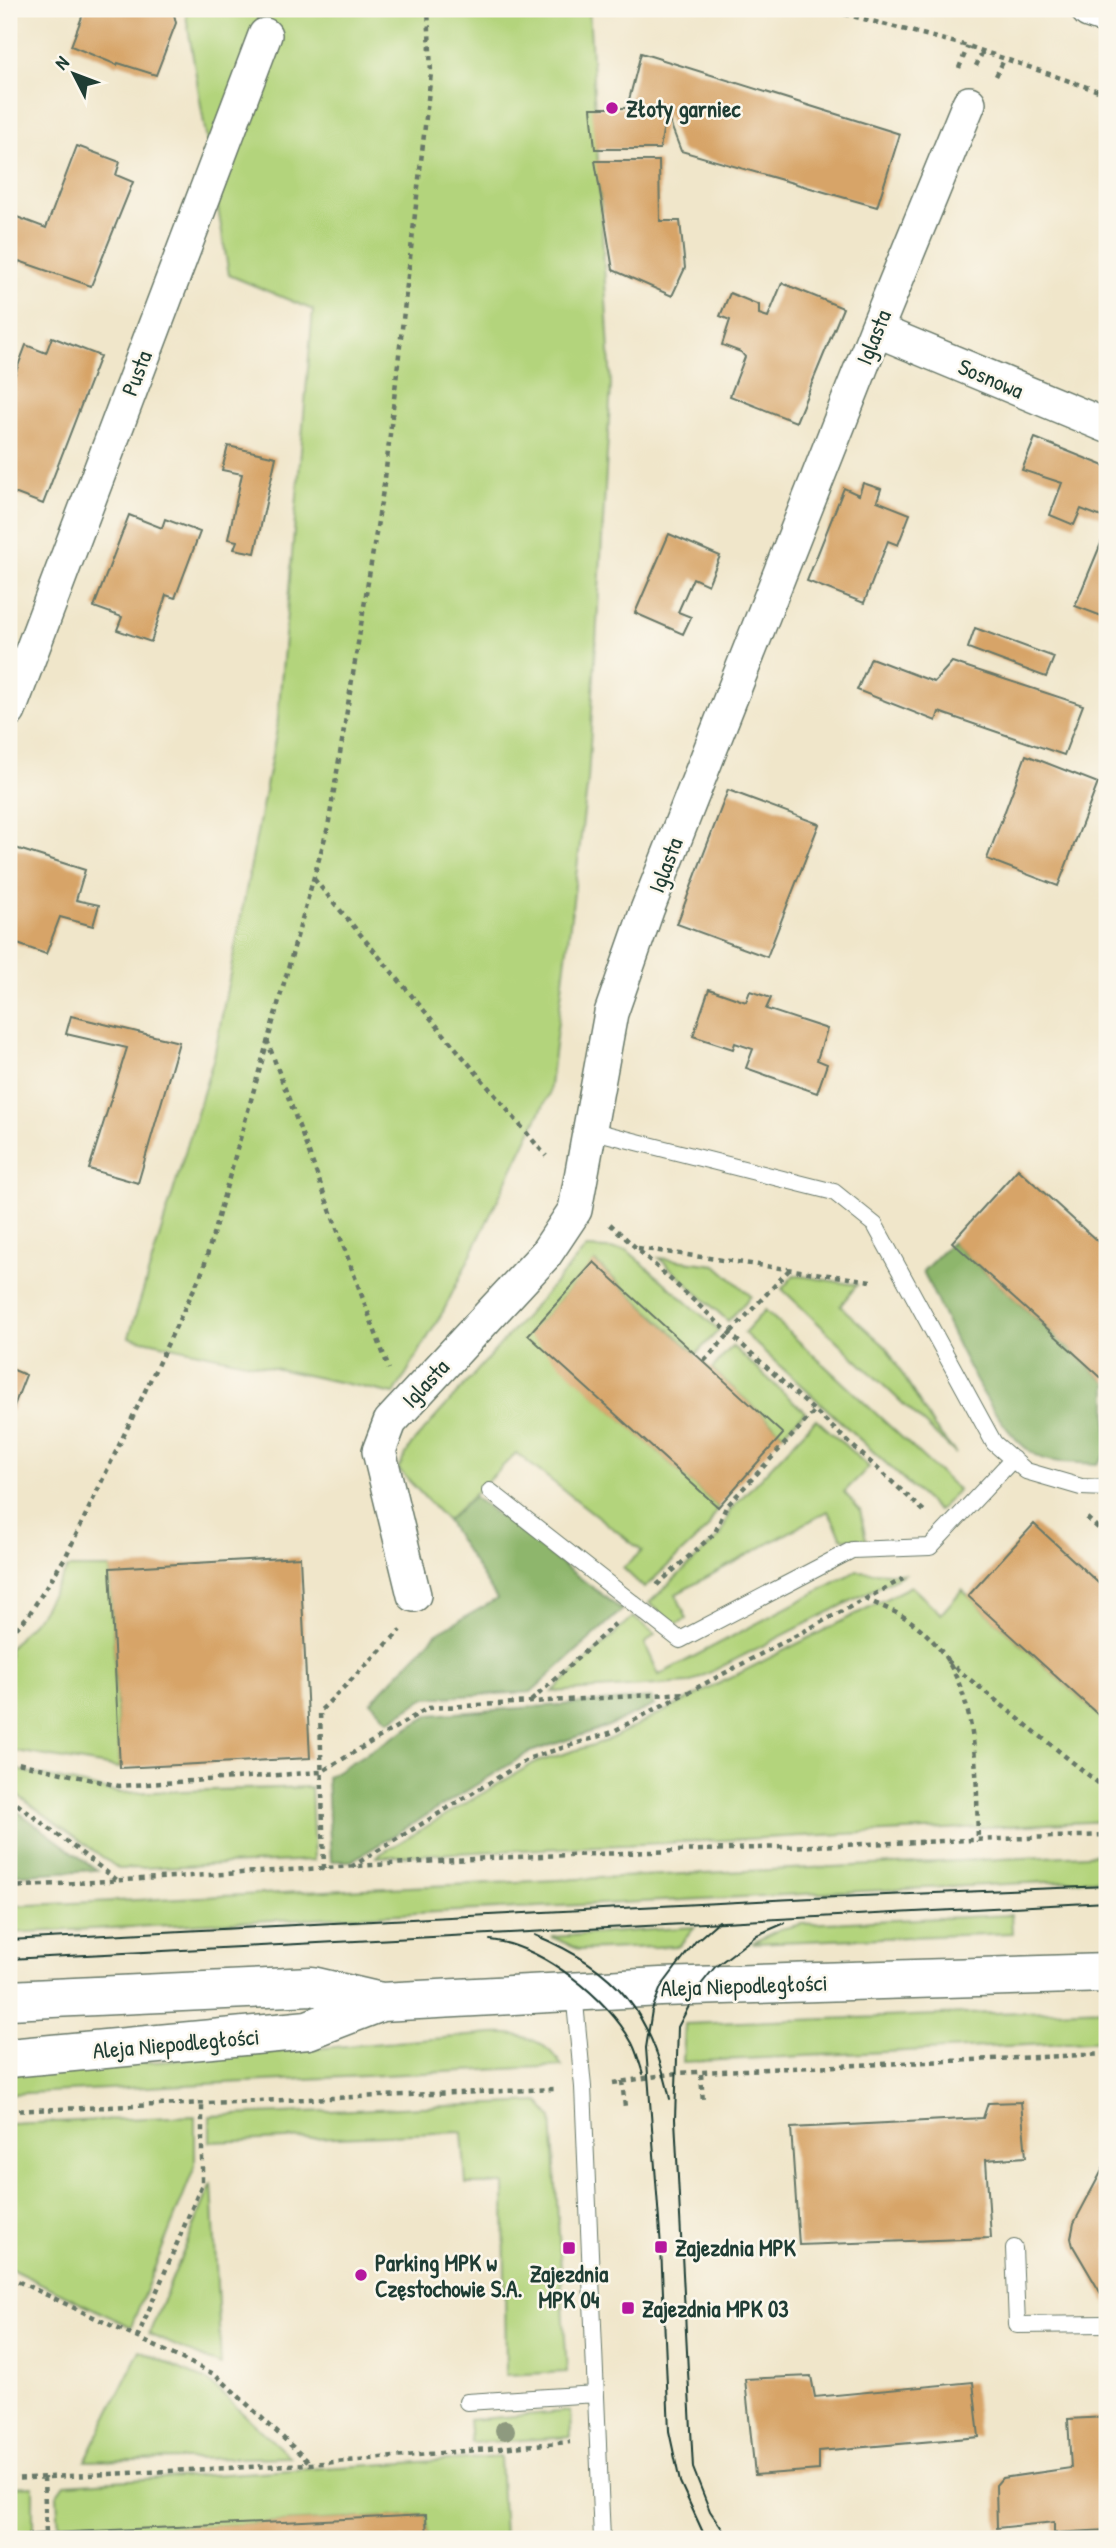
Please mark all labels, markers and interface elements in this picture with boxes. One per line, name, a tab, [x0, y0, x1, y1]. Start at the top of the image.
north arrow	[38, 38, 108, 108]
text: N	[48, 50, 74, 75]
place label: Złoty garniec	[626, 93, 741, 125]
marker: Złoty garniec	[604, 100, 620, 116]
street label: Iglasta	[848, 305, 898, 369]
street label: Pusta	[113, 346, 159, 400]
street label: Sosnowa	[954, 350, 1028, 406]
street label: Iglasta	[640, 833, 690, 897]
street label: Iglasta	[394, 1352, 456, 1414]
street label: Aleja Niepodległości	[660, 1967, 828, 2003]
street label: Aleja Niepodległości	[91, 2020, 261, 2066]
place label: Zajezdnia MPK	[675, 2232, 797, 2263]
marker: Zajezdnia MPK	[653, 2239, 669, 2255]
marker: Zajezdnia MPK 04	[561, 2240, 577, 2256]
place label: Parking MPK w Częstochowie S.A.	[375, 2247, 522, 2304]
place label: Zajezdnia MPK 04	[530, 2258, 608, 2315]
marker: Parking MPK w Częstochowie S.A.	[353, 2267, 369, 2283]
place label: Zajezdnia MPK 03	[642, 2293, 789, 2324]
marker: Zajezdnia MPK 03	[620, 2300, 636, 2316]

